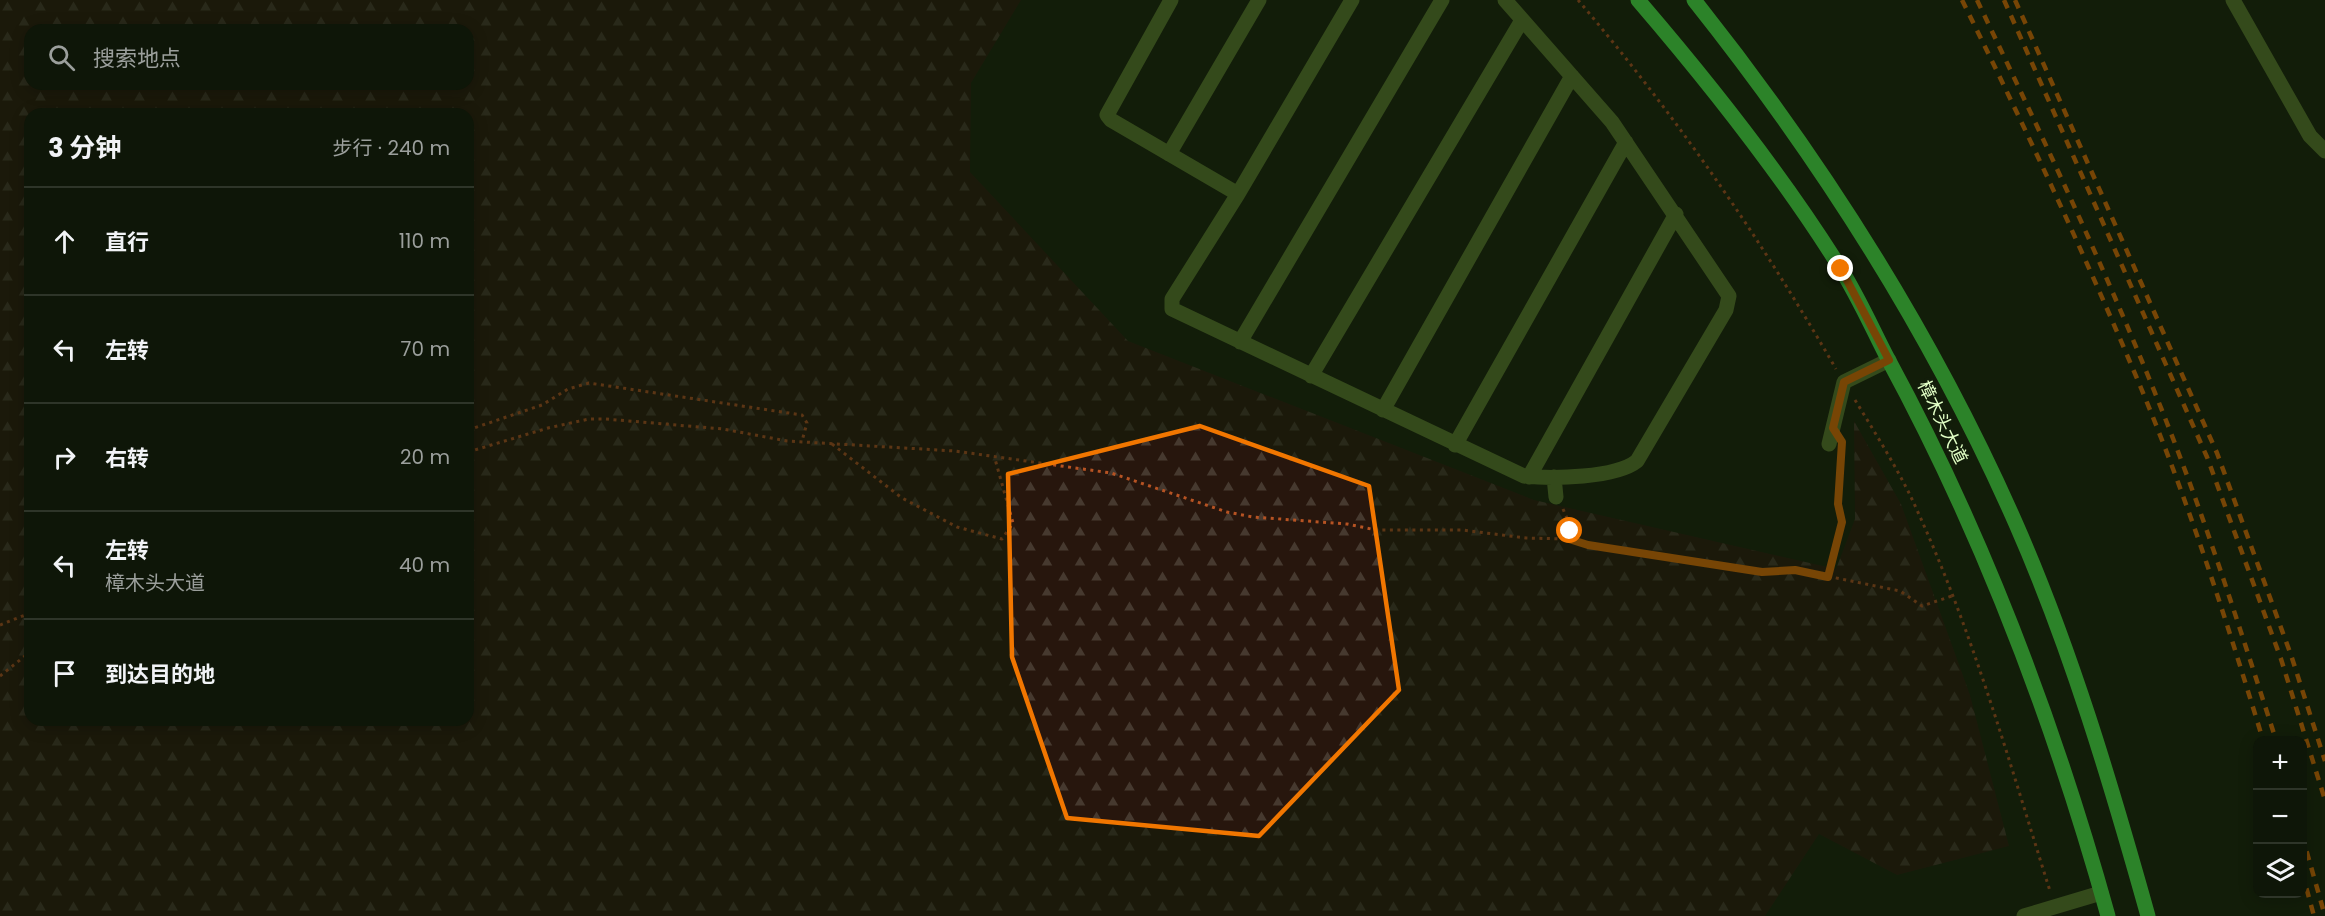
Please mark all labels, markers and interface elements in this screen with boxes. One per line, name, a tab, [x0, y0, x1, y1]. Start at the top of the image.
search box	[24, 24, 474, 90]
icon: search	[45, 41, 78, 74]
text: 搜索地点	[93, 43, 181, 74]
text: 3 分钟	[48, 130, 121, 166]
text: 步行 · 240 m	[333, 134, 450, 162]
icon: ahead	[48, 225, 81, 258]
text: 直行	[105, 227, 149, 258]
text: 110 m	[399, 227, 450, 255]
route end	[1827, 255, 1853, 281]
icon: left	[48, 333, 81, 366]
text: 左转	[105, 335, 149, 366]
text: 70 m	[401, 335, 450, 363]
street label: 樟木头大道	[1912, 376, 1974, 468]
icon: right	[48, 441, 81, 474]
text: 右转	[105, 443, 149, 474]
text: 20 m	[400, 443, 450, 471]
route start	[1556, 517, 1582, 543]
text: 左转	[105, 535, 149, 566]
icon: left	[48, 549, 81, 582]
text: 40 m	[399, 551, 450, 579]
text: 樟木头大道	[105, 569, 205, 597]
icon: arrive	[48, 657, 81, 690]
text: 到达目的地	[105, 659, 215, 690]
map controls	[2253, 736, 2307, 898]
button: +	[2253, 736, 2307, 790]
button: −	[2253, 790, 2307, 844]
button: layers	[2253, 844, 2307, 898]

